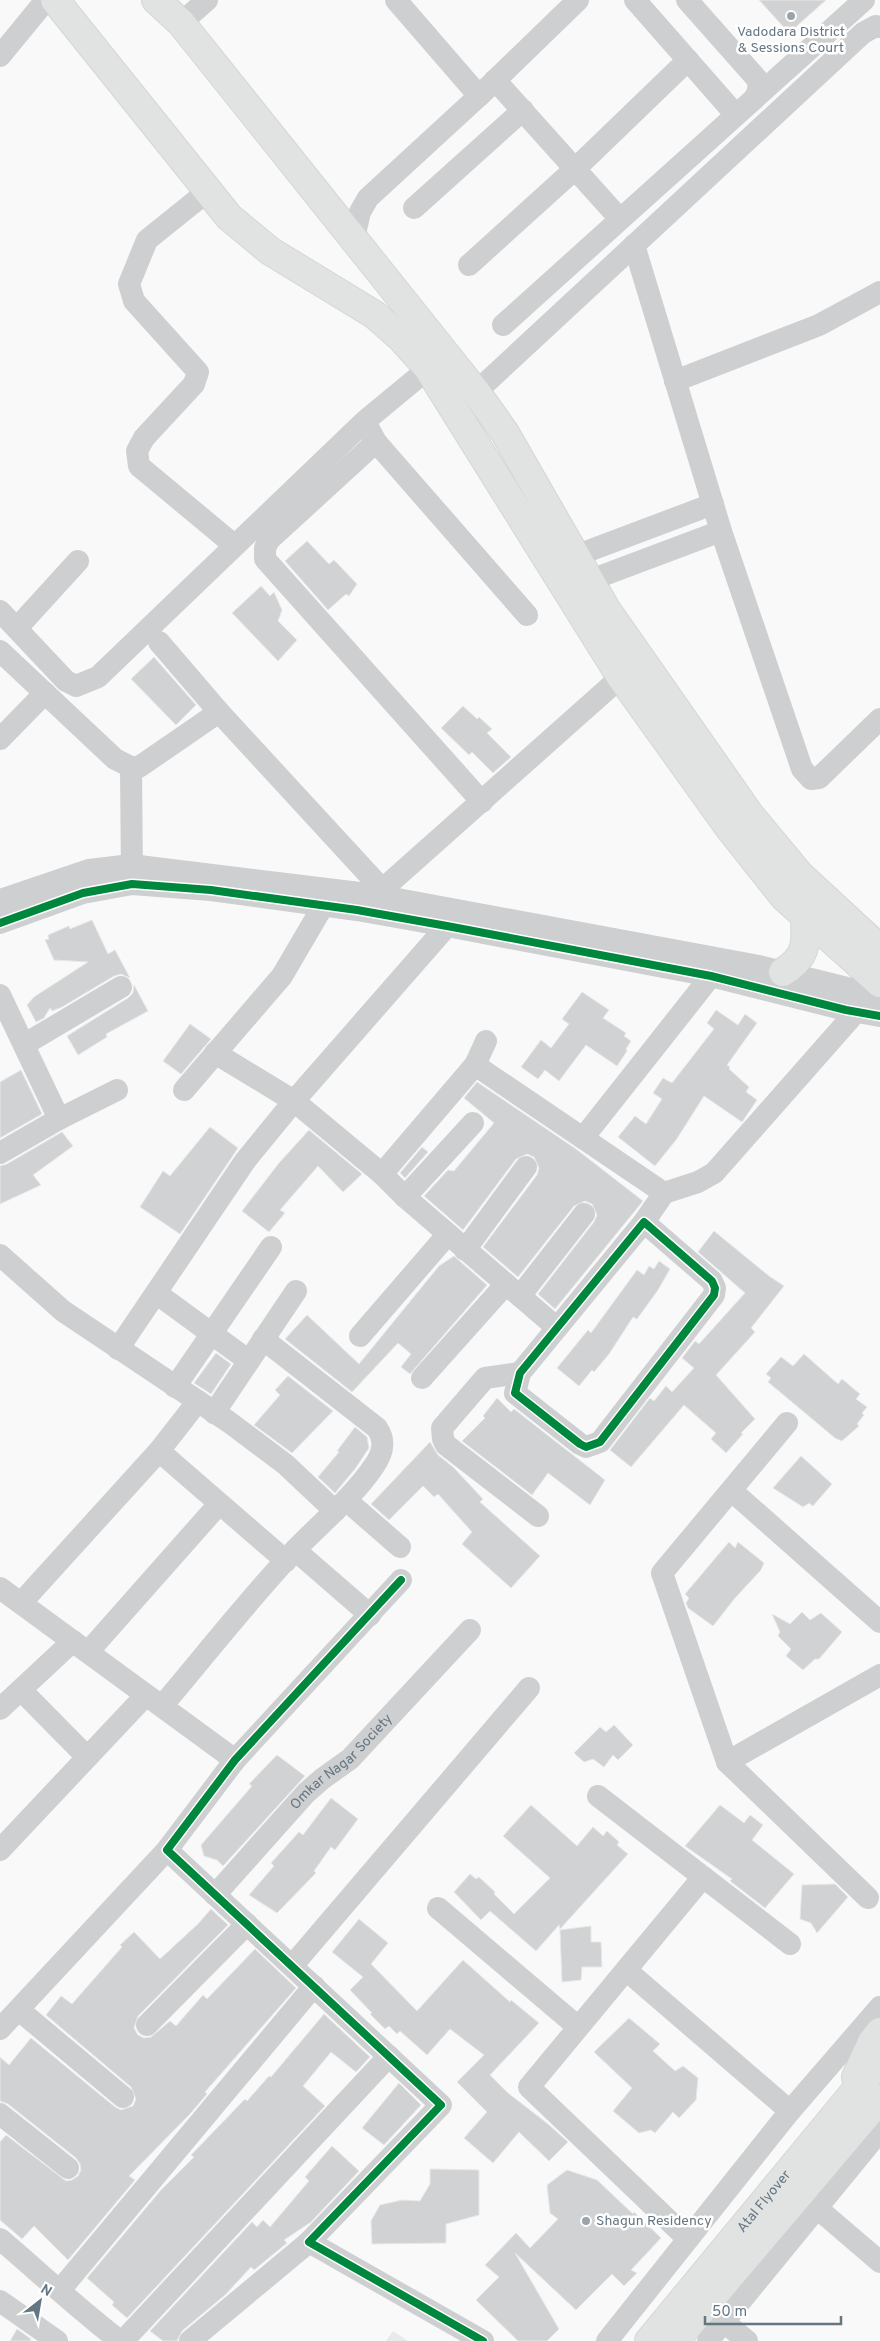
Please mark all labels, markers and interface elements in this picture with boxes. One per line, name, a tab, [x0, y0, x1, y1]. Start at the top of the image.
marker: Vadodara District & Sessions Court	[785, 10, 797, 22]
place label: Vadodara District & Sessions Court	[737, 24, 845, 57]
street label: Omkar Nagar Society	[287, 1710, 396, 1813]
street label: Atal Flyover	[734, 2166, 795, 2236]
place label: Shagun Residency	[596, 2213, 712, 2230]
marker: Shagun Residency	[580, 2215, 592, 2227]
north arrow	[15, 2276, 65, 2326]
text: N	[37, 2281, 55, 2301]
scale bar	[705, 2294, 841, 2326]
text: 50 m	[712, 2303, 747, 2322]

